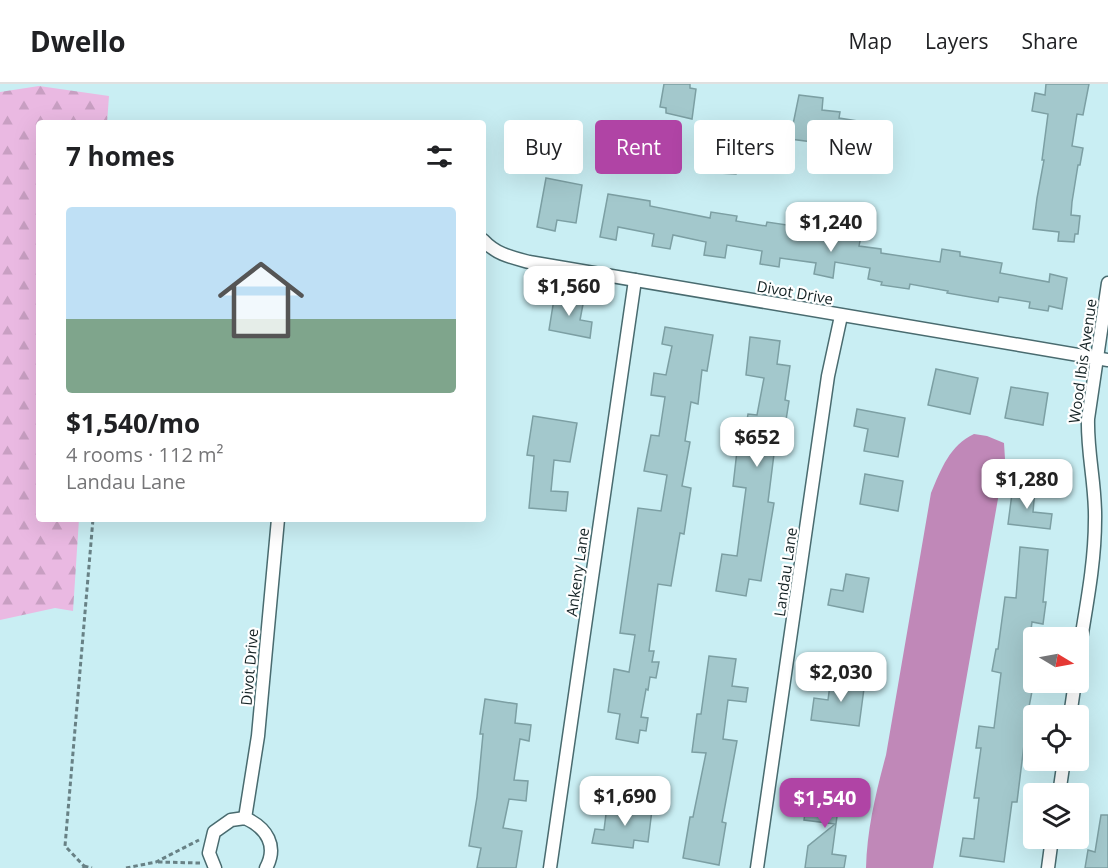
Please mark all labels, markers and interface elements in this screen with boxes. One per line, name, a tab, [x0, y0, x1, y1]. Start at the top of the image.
text: Dwello	[30, 22, 126, 60]
text: Map	[849, 27, 892, 55]
text: Layers	[925, 27, 989, 55]
text: Share	[1022, 27, 1078, 55]
chip: Buy	[504, 120, 583, 174]
chip: Rent	[595, 120, 682, 174]
chip: Filters	[694, 120, 795, 174]
chip: New	[807, 120, 893, 174]
text: 7 homes	[66, 138, 175, 174]
icon: filters	[423, 140, 456, 173]
pin: $1,240	[782, 202, 880, 253]
text: $1,240	[800, 208, 862, 235]
icon: home	[207, 246, 315, 354]
pin: $1,560	[520, 266, 618, 317]
text: $1,560	[538, 272, 600, 299]
street label: Divot Drive	[755, 275, 835, 309]
street label: Wood Ibis Avenue	[1063, 298, 1101, 424]
text: $1,540/mo	[66, 405, 200, 441]
pin: $652	[721, 417, 793, 468]
text: $652	[734, 423, 780, 450]
text: 4 rooms · 112 m²	[66, 441, 224, 468]
pin: $1,280	[978, 459, 1076, 510]
text: $1,280	[996, 465, 1058, 492]
text: Landau Lane	[66, 468, 186, 495]
street label: Ankeny Lane	[561, 526, 593, 618]
street label: Landau Lane	[769, 526, 801, 618]
north arrow	[1023, 627, 1089, 693]
map controls	[1023, 627, 1089, 849]
street label: Divot Drive	[236, 628, 262, 706]
pin: $2,030	[792, 652, 890, 703]
text: $2,030	[810, 658, 872, 685]
button: locate	[1023, 705, 1089, 771]
pin: $1,690	[576, 776, 674, 827]
pin: $1,540	[776, 778, 874, 829]
text: $1,690	[594, 782, 656, 809]
button: layers	[1023, 783, 1089, 849]
text: $1,540	[794, 784, 856, 811]

